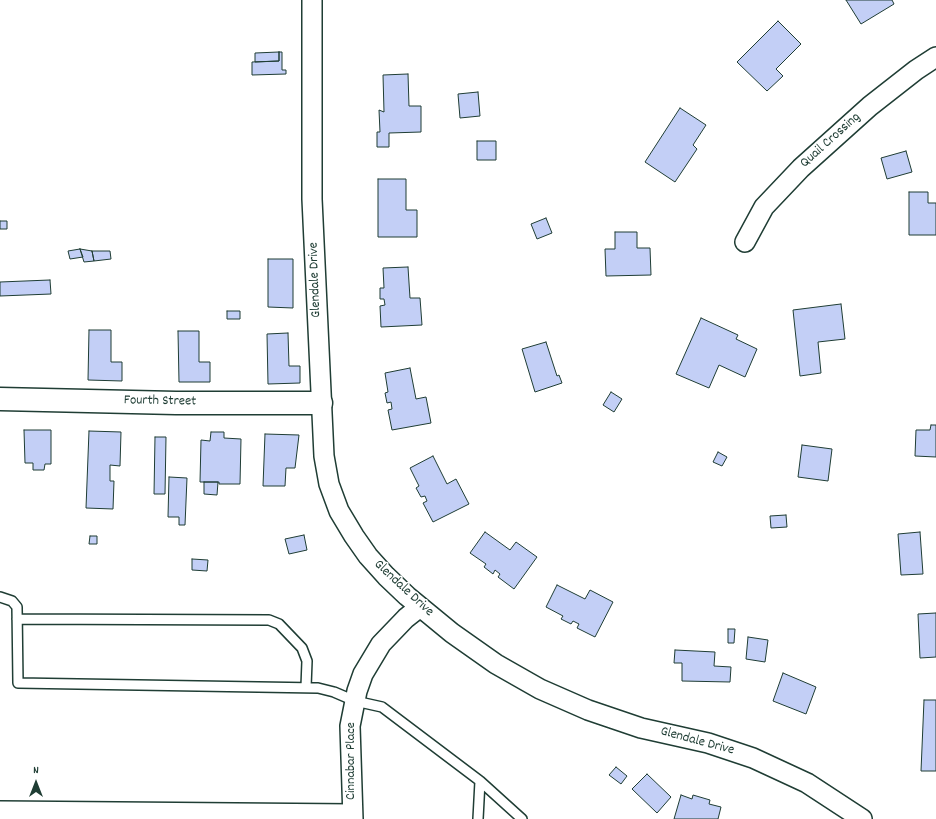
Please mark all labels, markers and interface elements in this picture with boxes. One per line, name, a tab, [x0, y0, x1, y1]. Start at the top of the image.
street label: Quail Crossing	[797, 110, 865, 172]
street label: Glendale Drive	[306, 242, 326, 318]
street label: Fourth Street	[124, 393, 196, 411]
street label: Glendale Drive	[370, 557, 436, 621]
street label: Cinnabar Place	[344, 722, 360, 800]
street label: Glendale Drive	[658, 724, 736, 760]
north arrow	[16, 763, 56, 803]
text: N	[33, 763, 39, 779]

